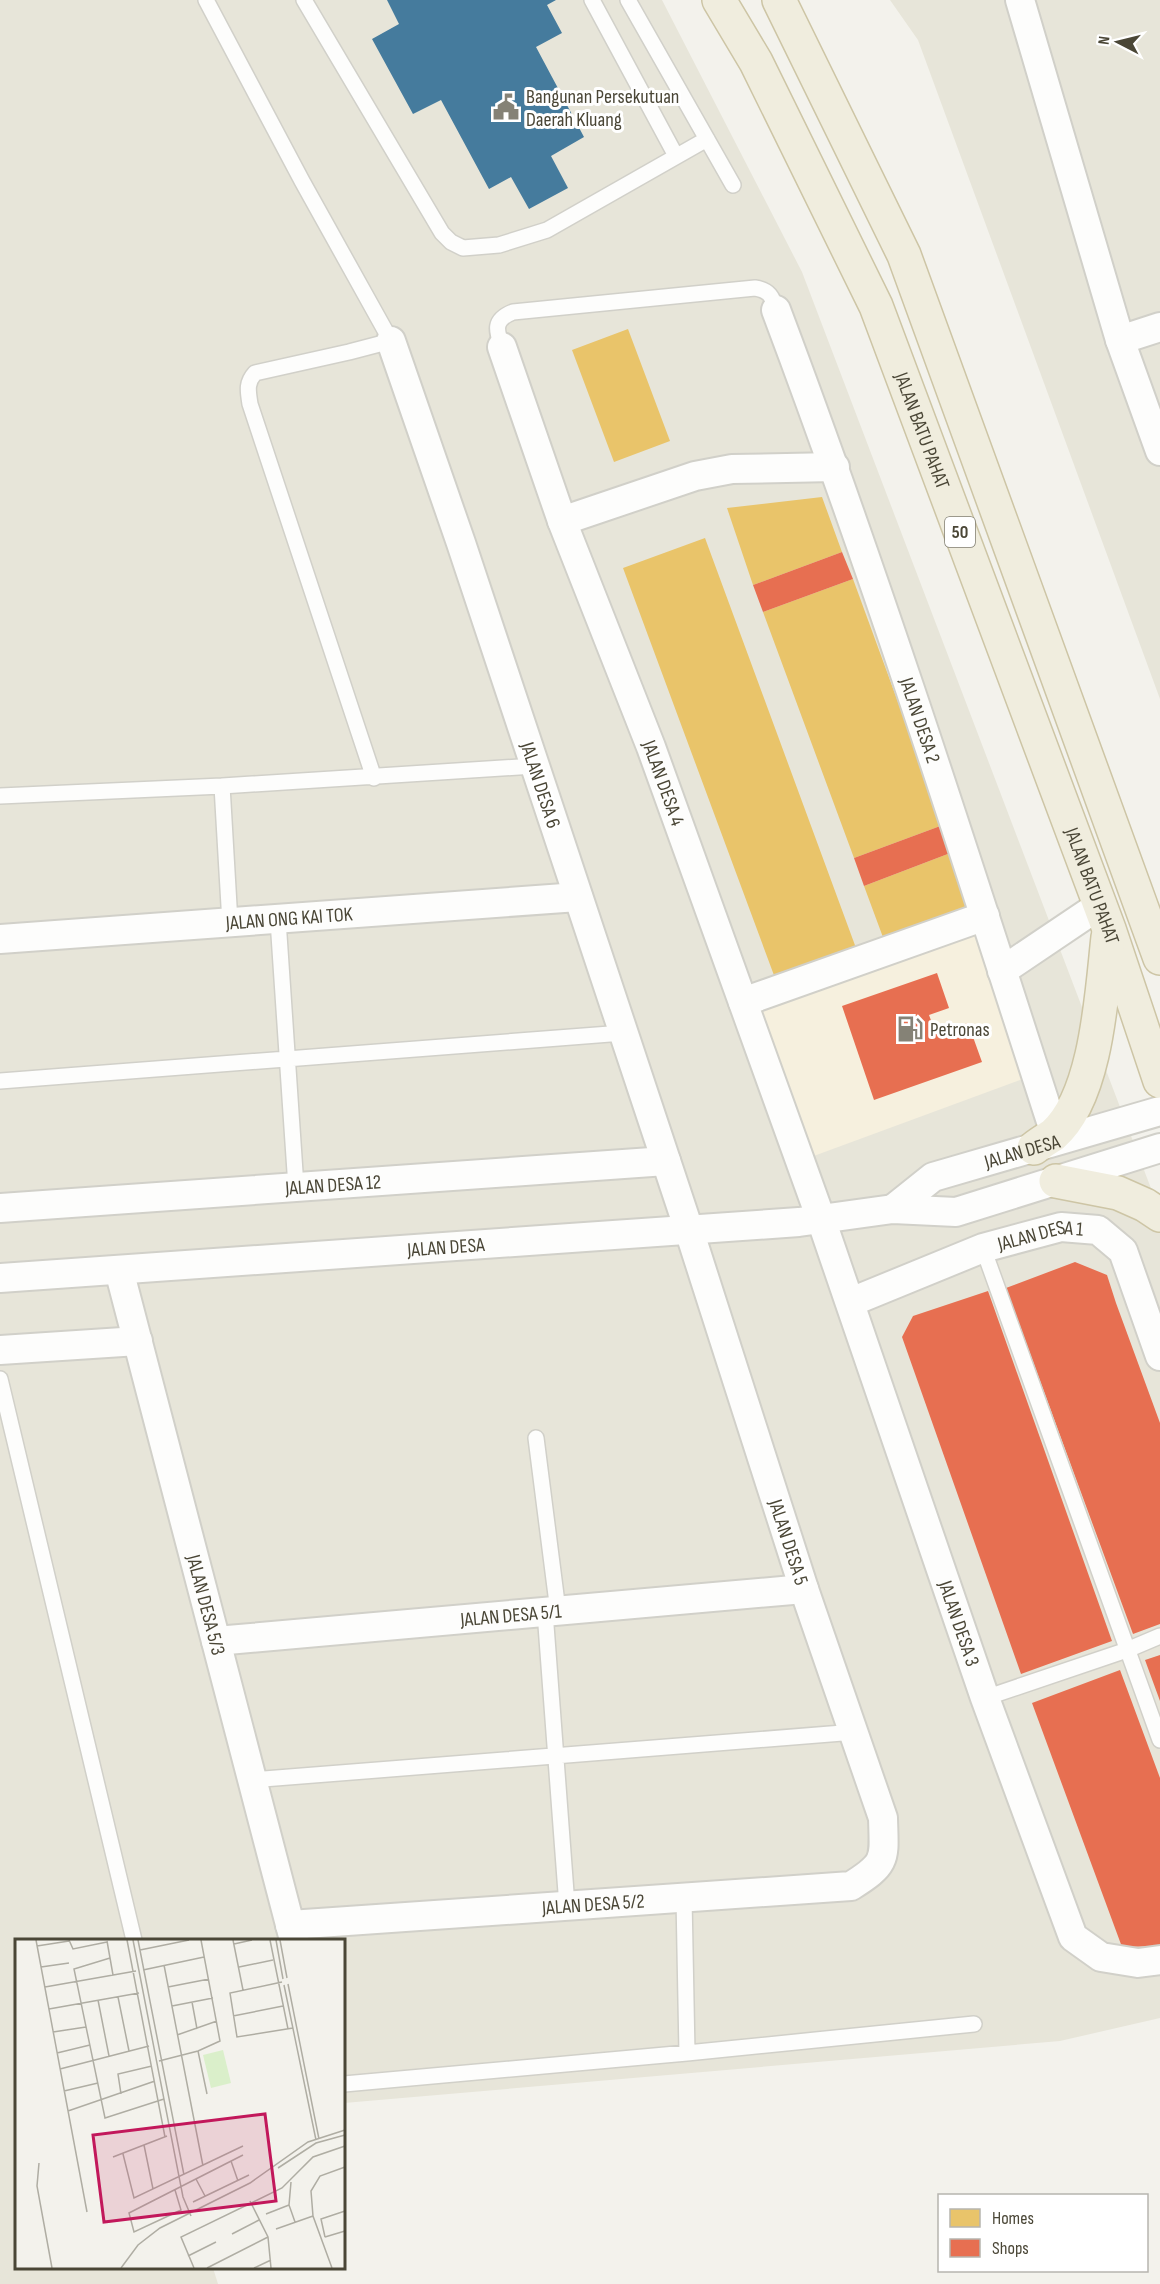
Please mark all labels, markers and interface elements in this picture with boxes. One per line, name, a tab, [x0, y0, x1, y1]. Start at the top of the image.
north arrow	[1088, 12, 1148, 72]
text: N	[1095, 35, 1115, 46]
place label: Bangunan Persekutuan Daerah Kluang	[526, 85, 679, 132]
public building icon: Bangunan Persekutuan Daerah Kluang	[491, 92, 521, 122]
street label: JALAN BATU PAHAT	[889, 368, 954, 492]
road number: 50	[945, 517, 975, 547]
street label: JALAN DESA 2	[894, 674, 945, 767]
street label: JALAN DESA 4	[636, 736, 689, 829]
street label: JALAN DESA 6	[515, 738, 565, 832]
street label: JALAN BATU PAHAT	[1059, 823, 1124, 947]
street label: JALAN ONG KAI TOK	[224, 902, 354, 936]
fuel station icon: Petronas	[895, 1014, 925, 1044]
place label: Petronas	[930, 1018, 990, 1042]
street label: JALAN DESA	[981, 1130, 1063, 1175]
street label: JALAN DESA 12	[283, 1170, 382, 1201]
street label: JALAN DESA 1	[994, 1215, 1084, 1257]
street label: JALAN DESA	[406, 1233, 486, 1262]
street label: JALAN DESA 5	[763, 1496, 813, 1588]
street label: JALAN DESA 5/3	[181, 1551, 230, 1658]
street label: JALAN DESA 3	[932, 1577, 984, 1670]
street label: JALAN DESA 5/1	[458, 1599, 563, 1632]
street label: JALAN DESA 5/2	[540, 1889, 645, 1921]
inset map	[15, 1939, 345, 2269]
legend	[938, 2194, 1148, 2272]
text: Homes	[992, 2208, 1034, 2229]
text: Shops	[992, 2238, 1029, 2259]

